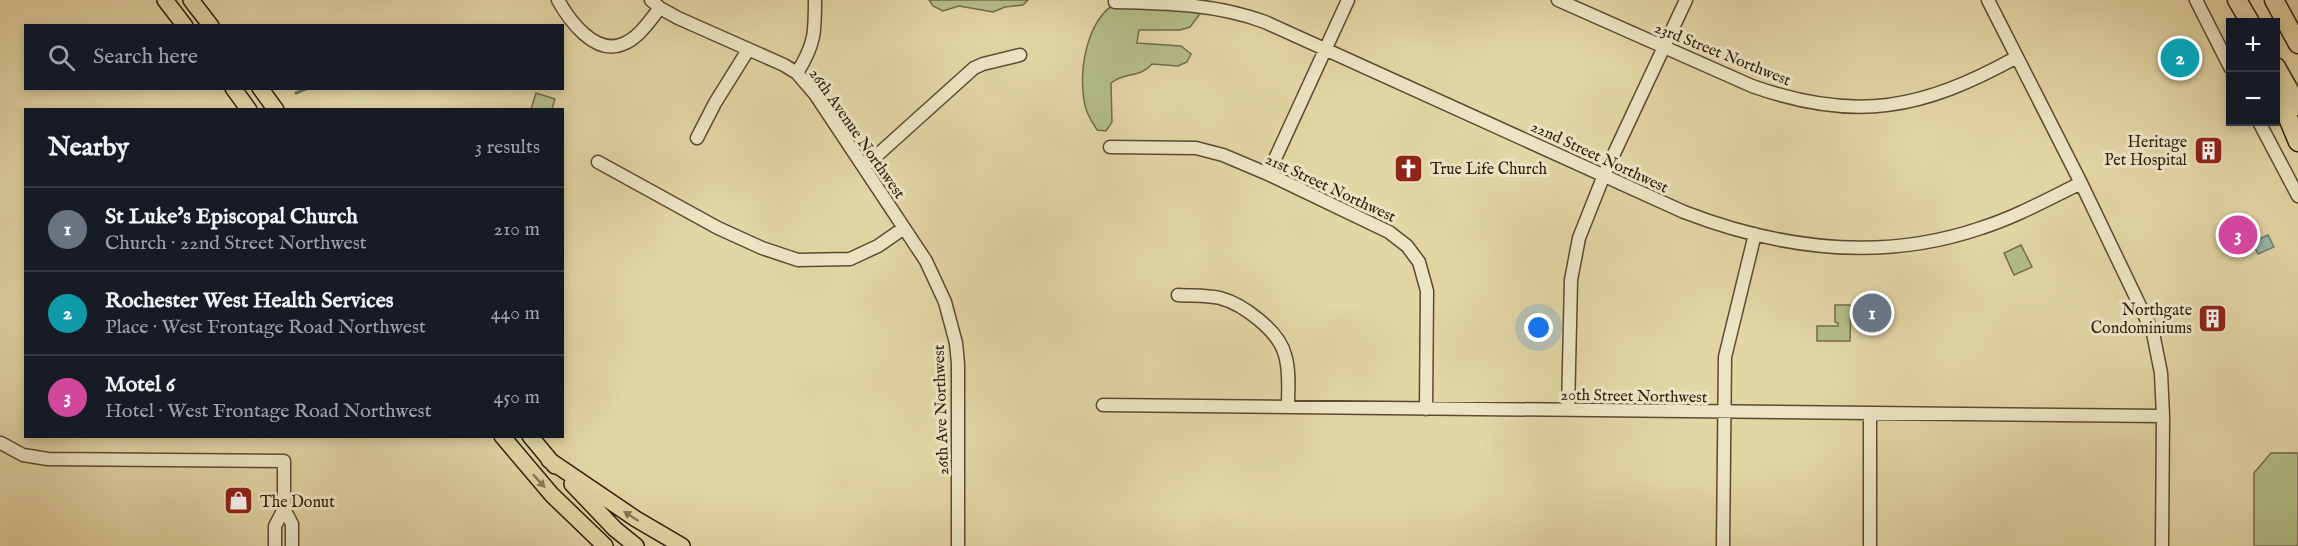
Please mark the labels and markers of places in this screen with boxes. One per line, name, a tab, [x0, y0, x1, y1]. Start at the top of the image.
pin: 2	[2160, 36, 2200, 80]
place label: Heritage Pet Hospital	[2104, 133, 2188, 171]
building icon: Heritage Pet Hospital	[2192, 134, 2224, 166]
church icon: True Life Church	[1393, 152, 1425, 184]
place label: True Life Church	[1430, 160, 1548, 180]
pin: 3	[2218, 212, 2258, 258]
pin: 1	[1852, 290, 1892, 336]
place label: Northgate Condominiums	[2091, 301, 2192, 339]
building icon: Northgate Condominiums	[2197, 302, 2229, 334]
shop icon: The Donut	[223, 485, 255, 517]
place label: The Donut	[260, 493, 335, 513]

